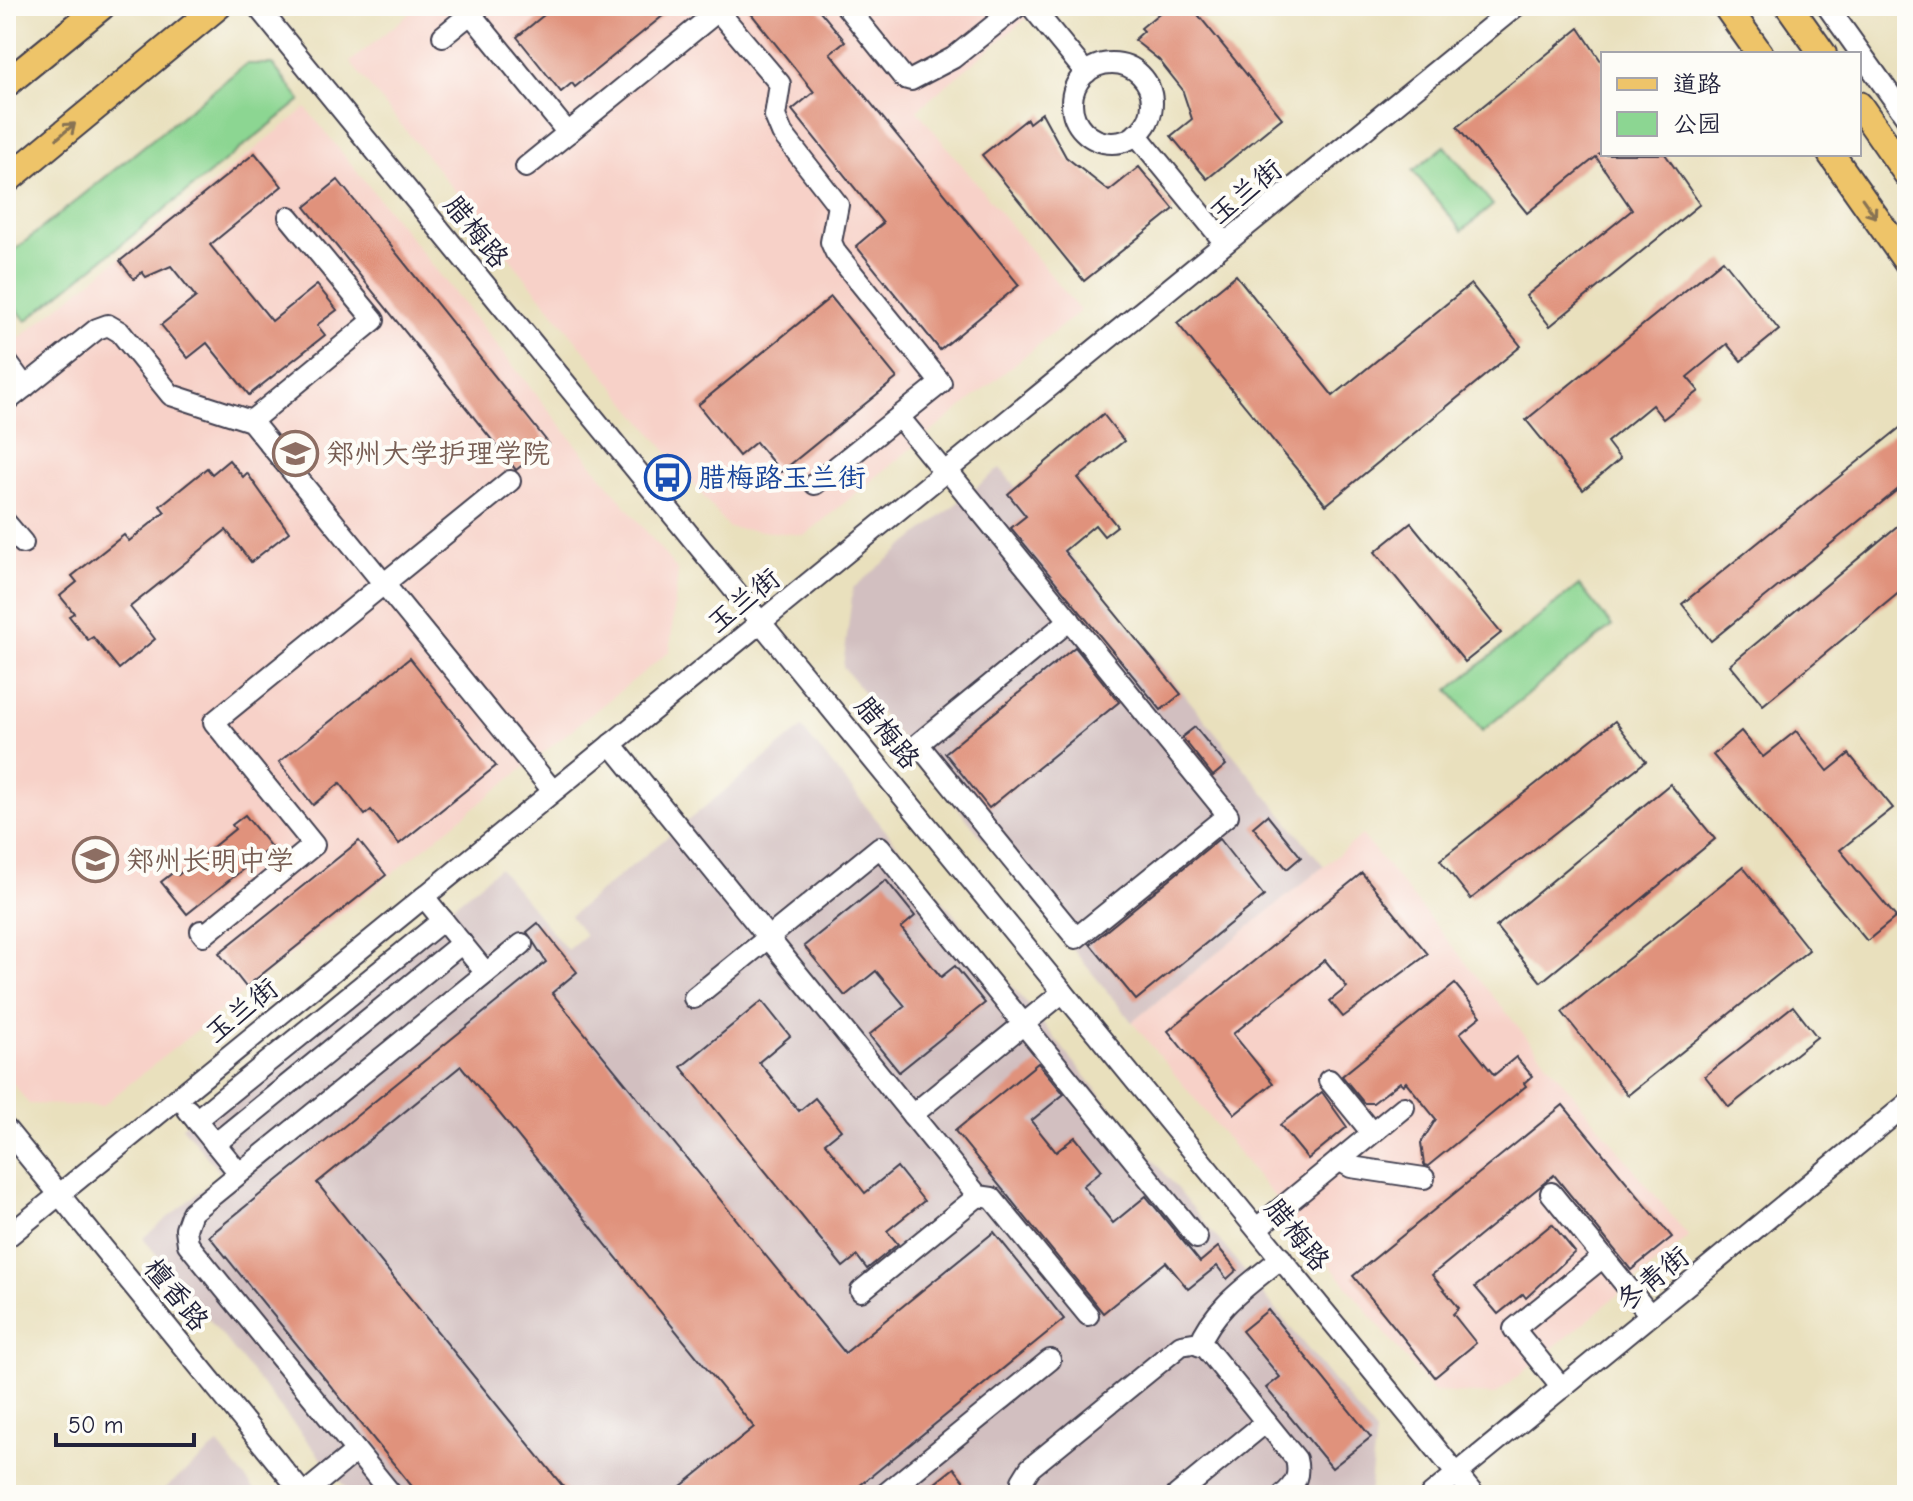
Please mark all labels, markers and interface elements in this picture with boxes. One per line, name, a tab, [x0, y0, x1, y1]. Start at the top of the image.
legend	[1601, 52, 1861, 156]
text: 道路	[1673, 70, 1721, 98]
text: 公园	[1673, 110, 1721, 138]
one-way arrow	[55, 122, 76, 140]
street label: 玉兰街	[1203, 153, 1288, 231]
street label: 腊梅路	[437, 189, 515, 274]
one-way arrow	[1860, 197, 1877, 218]
school or university icon: 郑州大学护理学院	[271, 429, 319, 477]
place label: 郑州大学护理学院	[326, 438, 550, 470]
bus stop icon: 腊梅路玉兰街	[643, 453, 691, 501]
place label: 腊梅路玉兰街	[698, 462, 866, 494]
street label: 玉兰街	[701, 562, 786, 640]
street label: 腊梅路	[848, 690, 926, 775]
school or university icon: 郑州长明中学	[71, 836, 119, 884]
place label: 郑州长明中学	[126, 845, 294, 877]
street label: 玉兰街	[199, 972, 284, 1050]
street label: 腊梅路	[1258, 1192, 1336, 1277]
street label: 冬青街	[1610, 1240, 1695, 1318]
street label: 檀香路	[137, 1252, 215, 1337]
scale bar	[56, 1397, 194, 1447]
text: 50 m	[68, 1411, 124, 1439]

